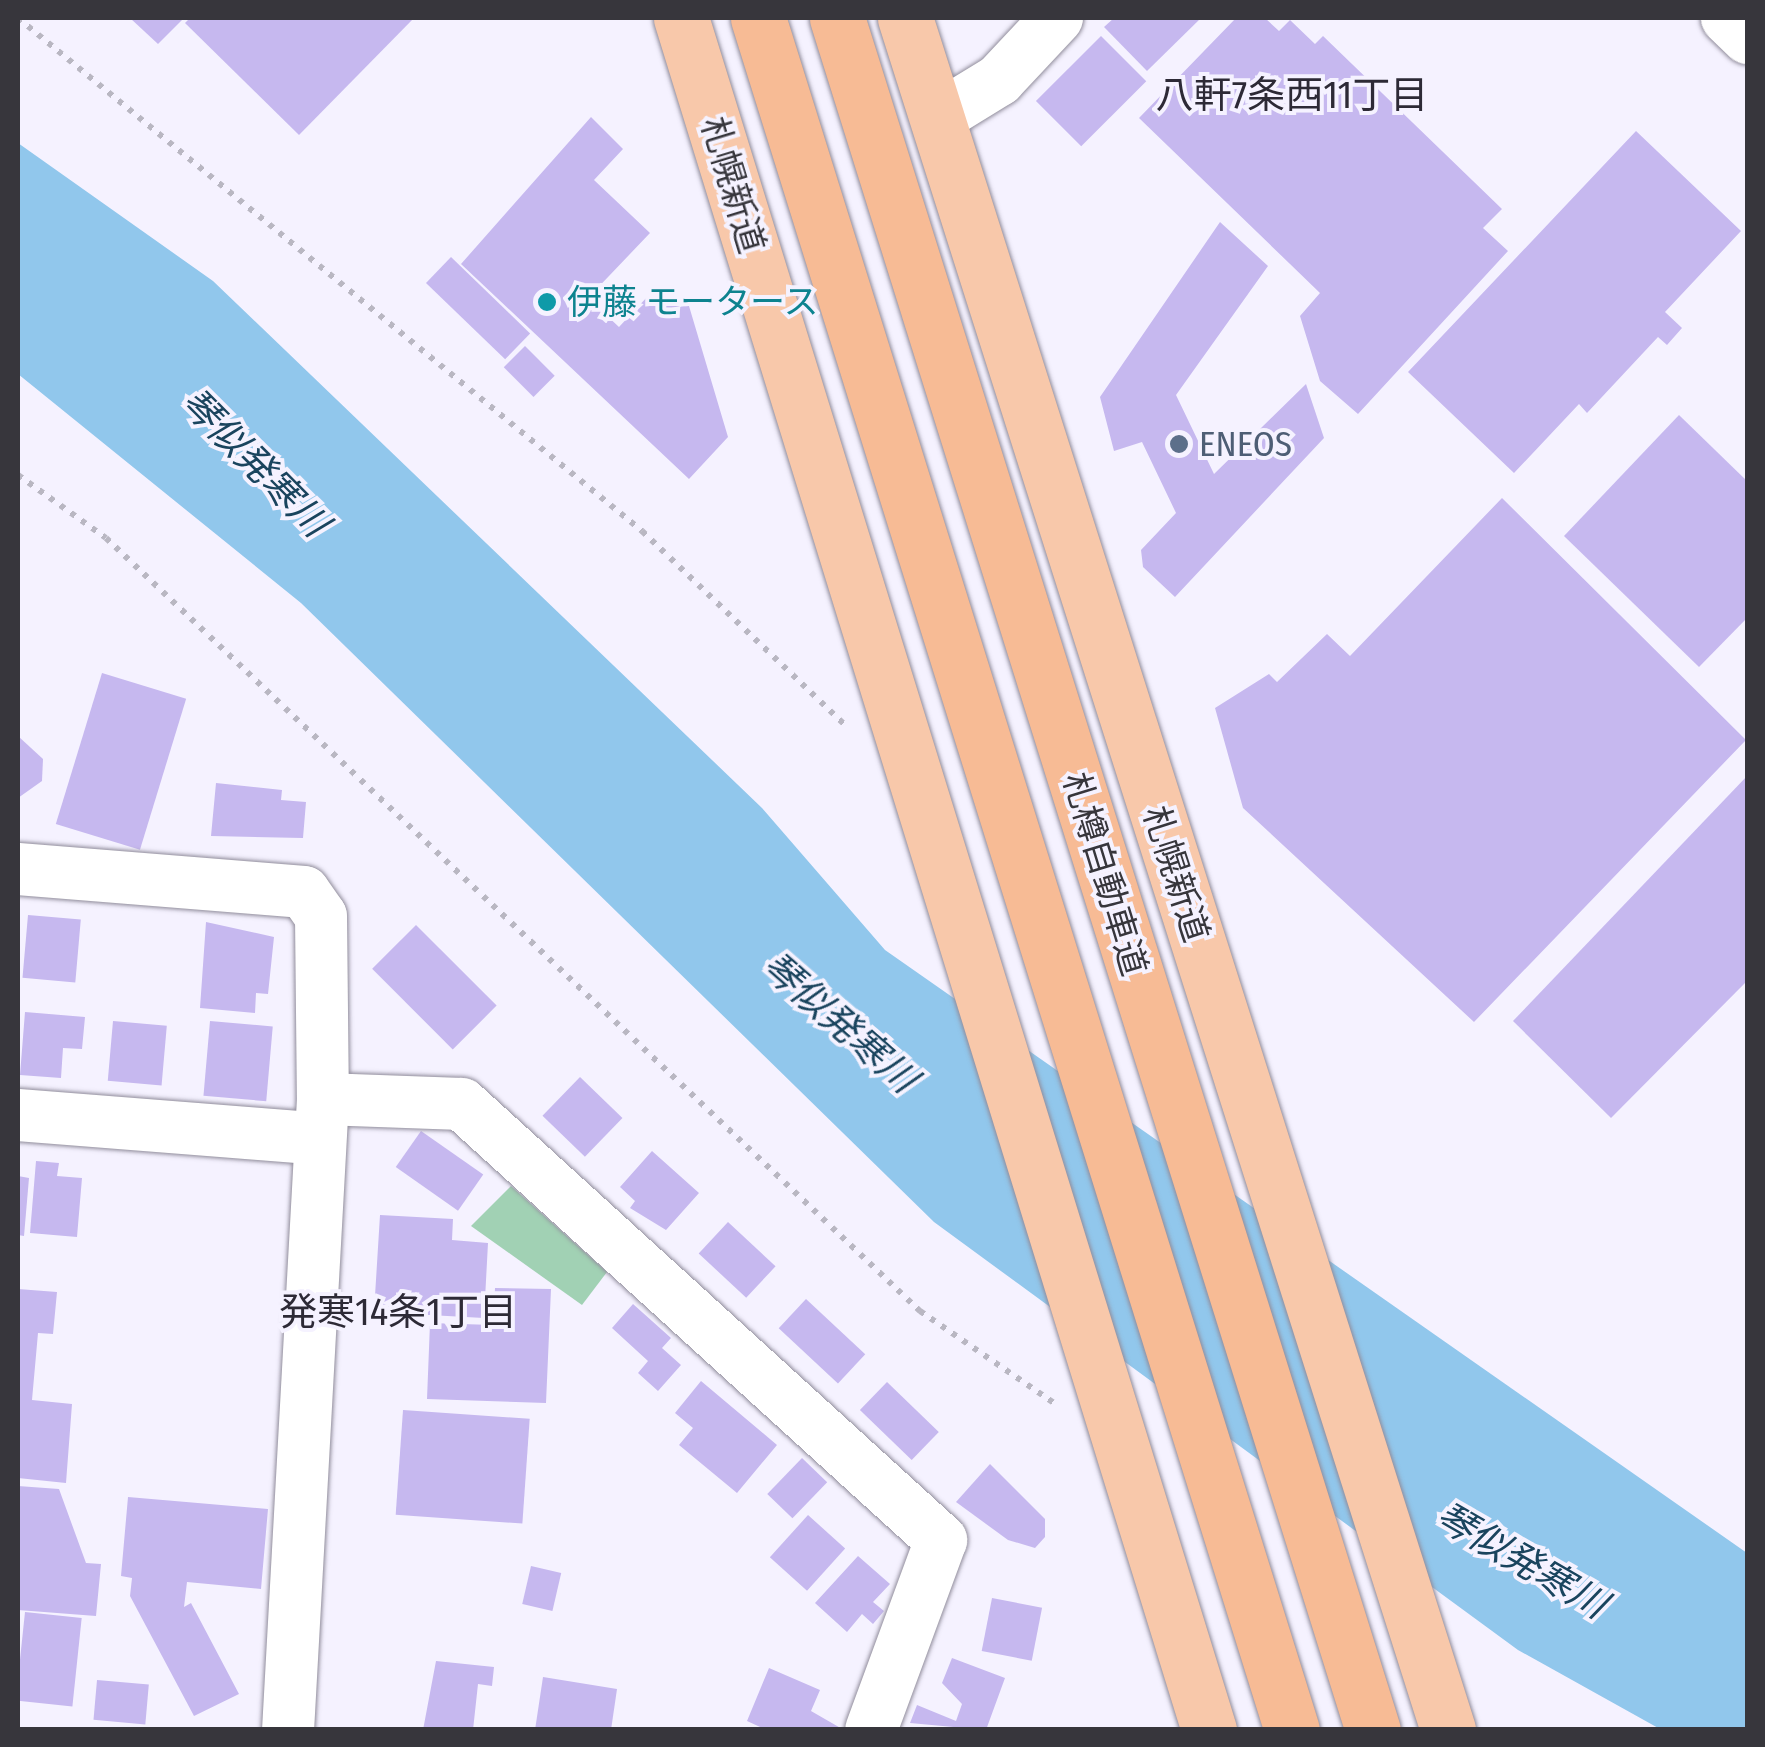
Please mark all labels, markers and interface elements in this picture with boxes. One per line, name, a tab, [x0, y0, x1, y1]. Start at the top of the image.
district label: 八軒7条西11丁目	[1156, 73, 1428, 119]
street label: 札幌新道	[692, 112, 774, 258]
place label: 伊藤 モータース	[567, 281, 820, 323]
marker: 伊藤 モータース	[536, 291, 558, 313]
water label: 琴似発寒川	[171, 380, 337, 546]
place label: ENEOS	[1199, 423, 1292, 465]
marker: ENEOS	[1168, 433, 1190, 455]
street label: 札樽自動車道	[1054, 767, 1156, 981]
street label: 札幌新道	[1134, 801, 1218, 947]
water label: 琴似発寒川	[752, 943, 926, 1103]
district label: 発寒14条1丁目	[279, 1290, 517, 1336]
water label: 琴似発寒川	[1427, 1494, 1615, 1628]

